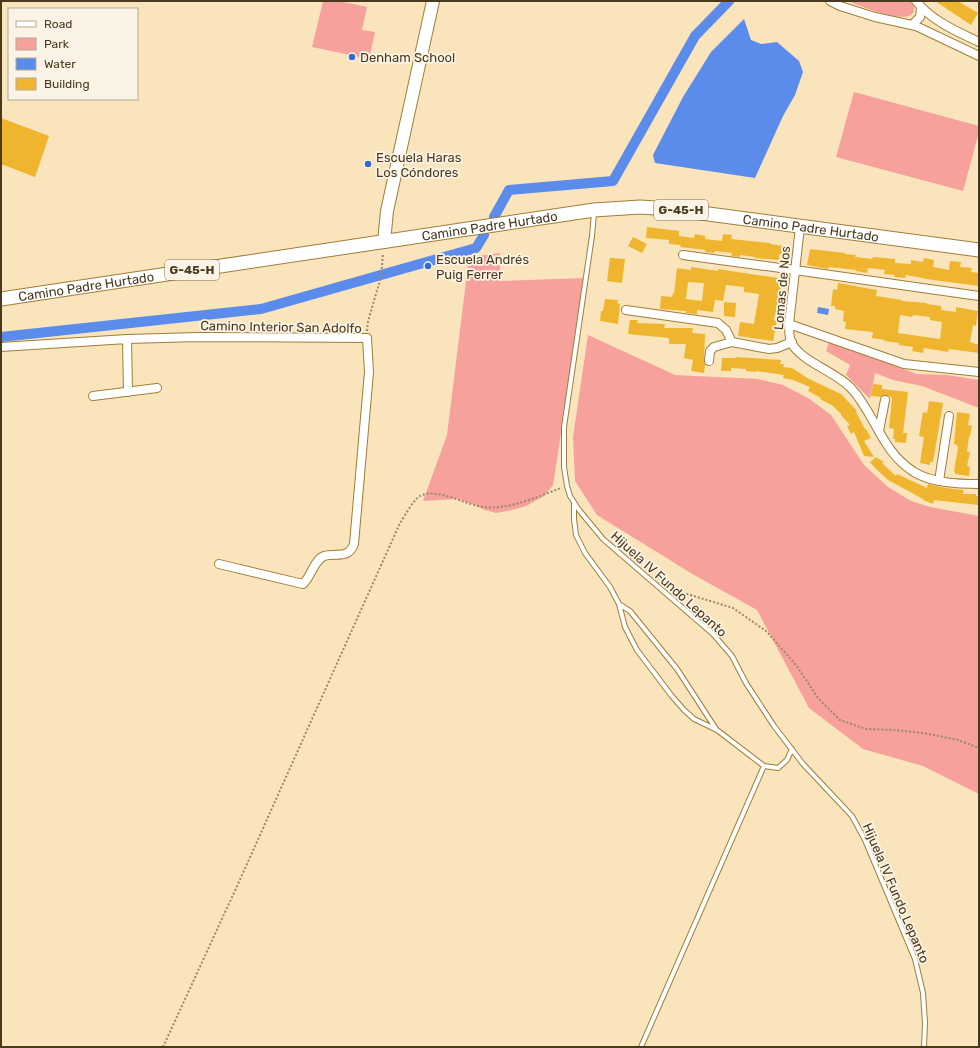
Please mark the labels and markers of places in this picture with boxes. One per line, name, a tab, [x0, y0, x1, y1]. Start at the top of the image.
place label: Denham School	[360, 50, 455, 65]
marker: Denham School	[347, 52, 357, 62]
place label: Escuela Haras Los Cóndores	[376, 150, 462, 180]
marker: Escuela Haras Los Cóndores	[363, 159, 373, 169]
place label: Escuela Andrés Puig Ferrer	[436, 252, 529, 283]
marker: Escuela Andrés Puig Ferrer	[423, 261, 433, 271]

